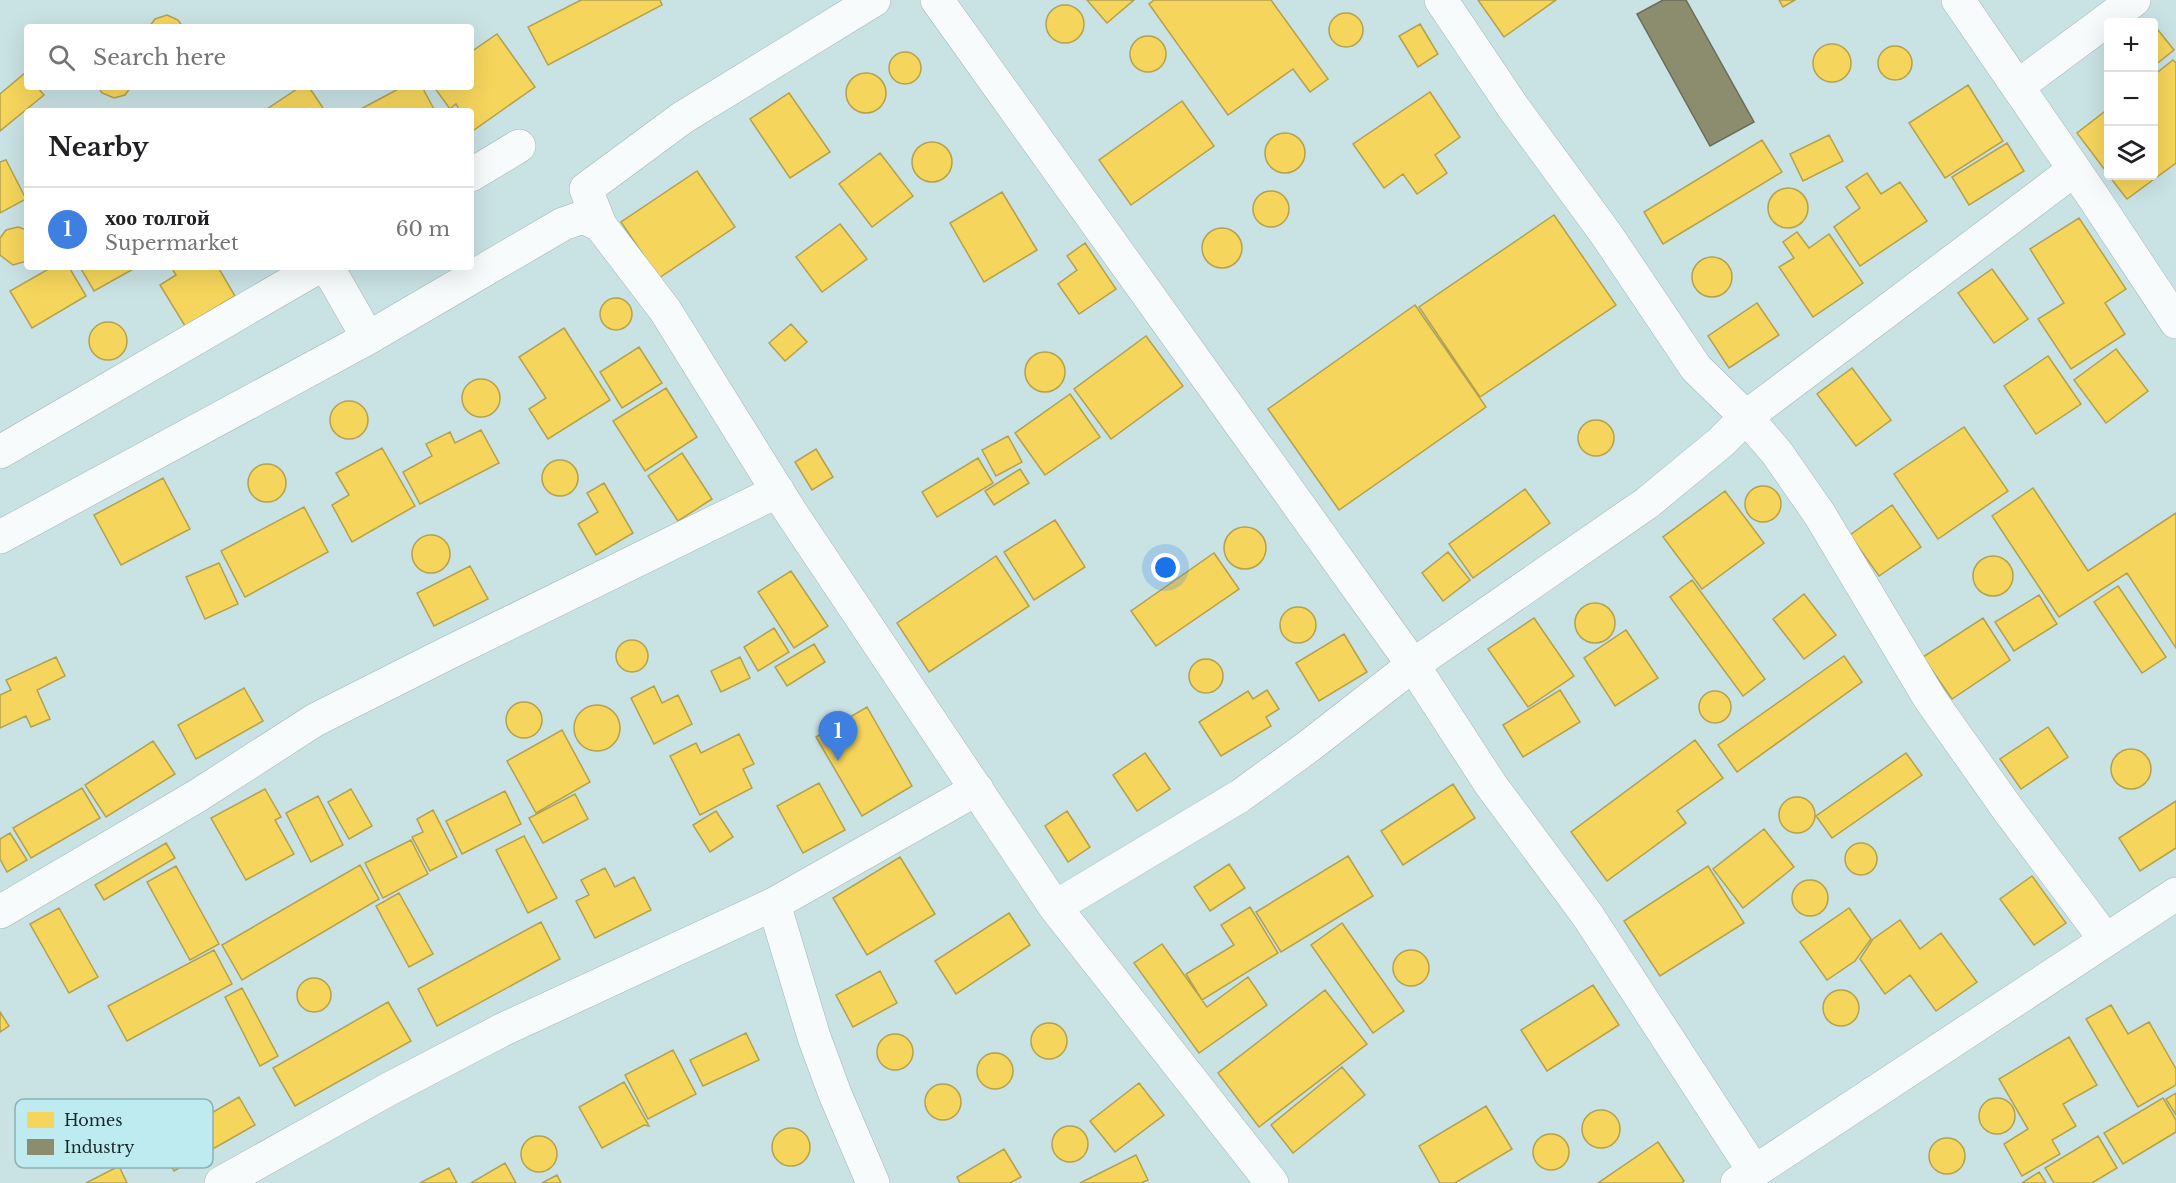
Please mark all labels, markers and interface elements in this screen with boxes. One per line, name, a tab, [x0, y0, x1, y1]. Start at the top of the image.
map controls	[2104, 18, 2158, 180]
button: +	[2104, 18, 2158, 72]
search box	[24, 24, 474, 90]
icon: search	[45, 41, 78, 74]
text: Search here	[93, 44, 226, 71]
button: −	[2104, 72, 2158, 126]
button: layers	[2104, 126, 2158, 180]
text: Nearby	[48, 131, 149, 163]
text: хоо толгой	[105, 204, 210, 231]
text: 1	[63, 217, 72, 241]
text: 60 m	[396, 217, 450, 241]
text: Supermarket	[105, 231, 239, 255]
your location	[1151, 553, 1180, 582]
pin: 1	[818, 712, 858, 761]
legend	[15, 1099, 213, 1168]
text: Homes	[64, 1110, 122, 1130]
text: Industry	[64, 1137, 135, 1157]

